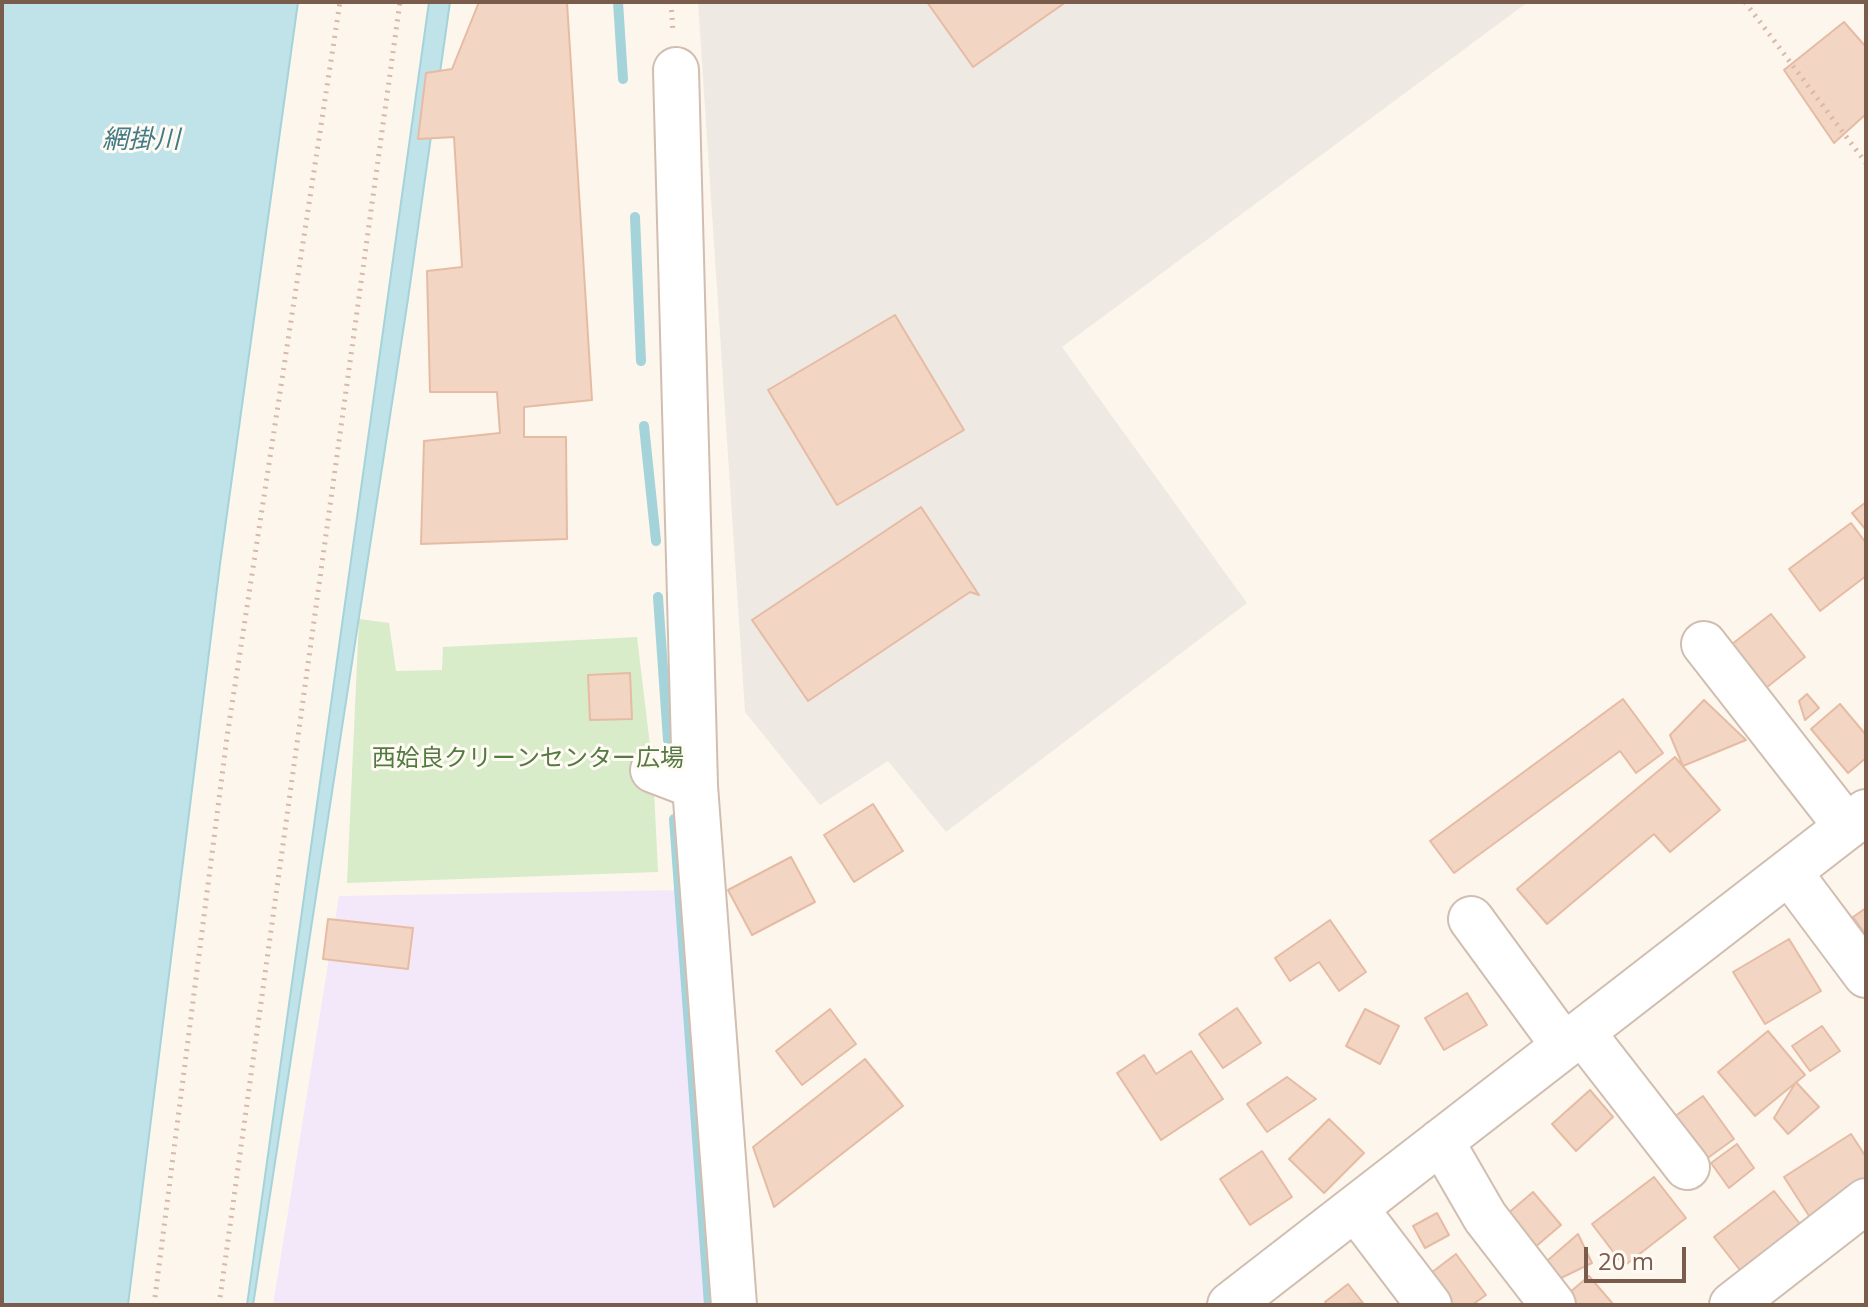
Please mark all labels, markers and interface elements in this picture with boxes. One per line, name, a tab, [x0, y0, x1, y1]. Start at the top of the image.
water label: 網掛川	[102, 125, 180, 157]
park label: 西姶良クリーンセンター広場	[372, 745, 684, 773]
scale bar	[1588, 1231, 1690, 1281]
text: 20 m	[1598, 1244, 1654, 1277]

